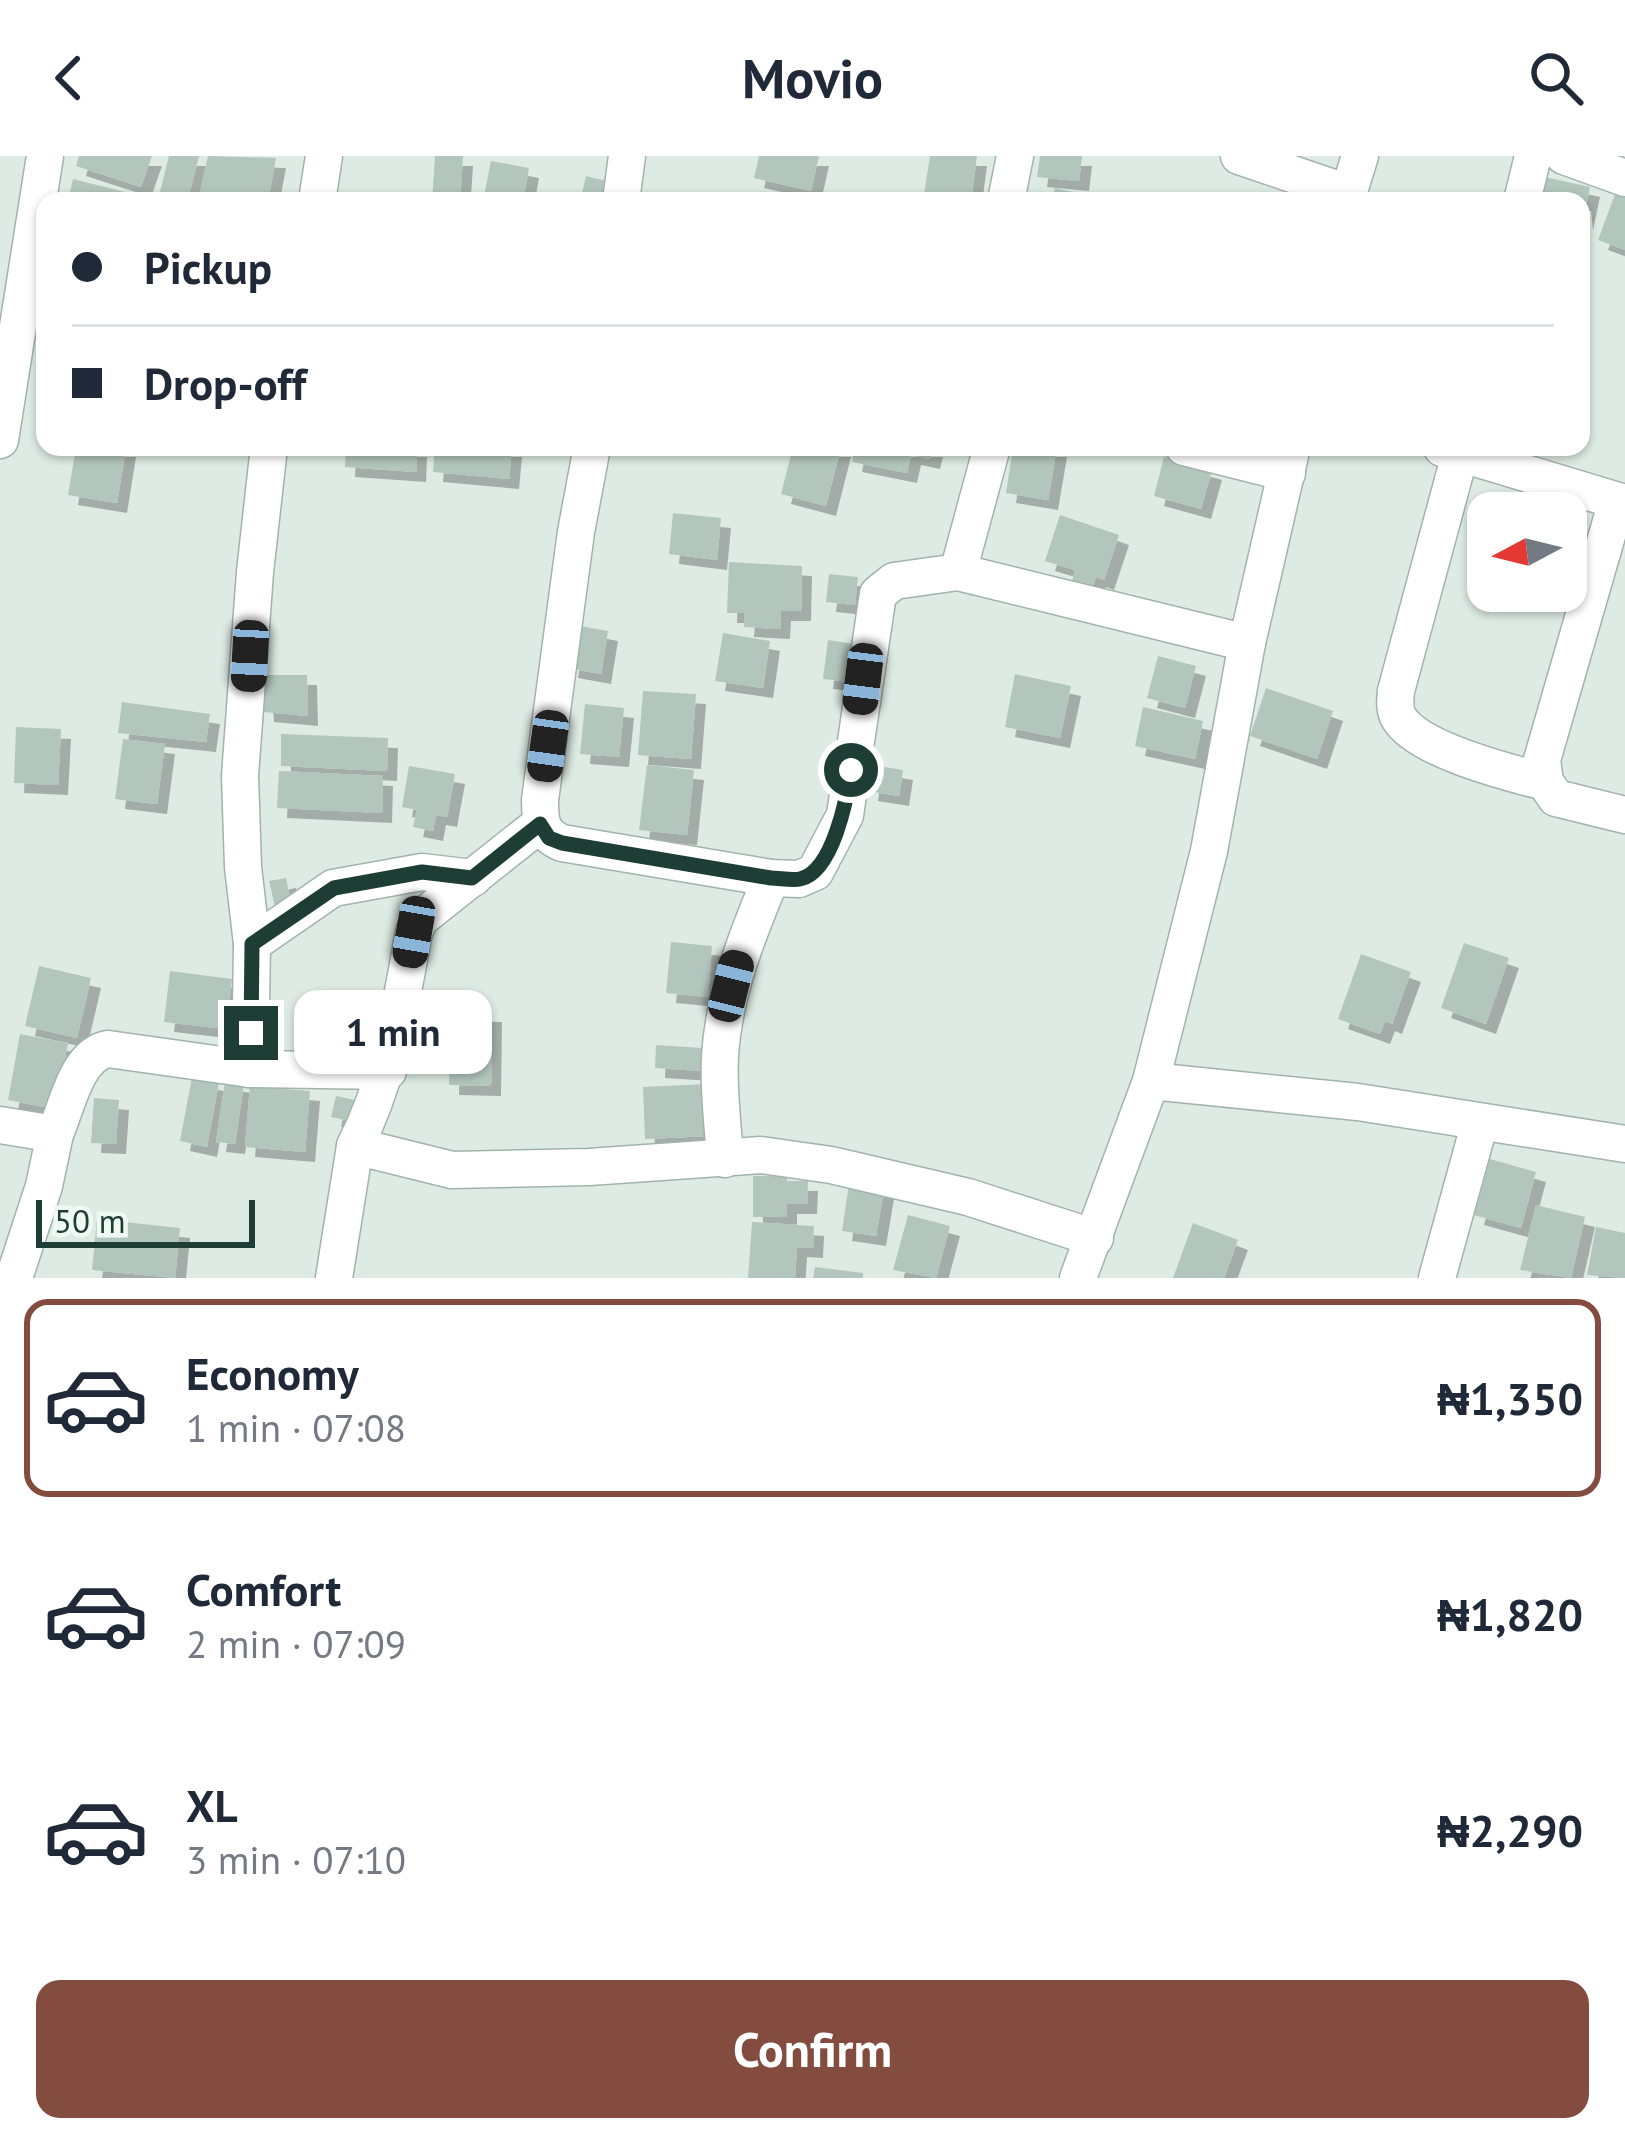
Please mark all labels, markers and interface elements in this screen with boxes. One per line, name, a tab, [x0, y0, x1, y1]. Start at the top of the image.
text: Movio	[742, 43, 883, 113]
icon: back	[36, 45, 102, 111]
icon: search	[1523, 45, 1589, 111]
text: Pickup	[144, 238, 272, 296]
text: Drop-off	[144, 354, 306, 412]
north arrow	[1467, 492, 1587, 612]
map controls	[1467, 492, 1587, 612]
car	[230, 619, 270, 693]
car	[841, 641, 885, 717]
car	[525, 708, 571, 784]
route start	[824, 743, 878, 797]
car	[390, 893, 438, 971]
car	[705, 947, 757, 1025]
callout: 1 min	[293, 991, 491, 1075]
route end	[224, 1006, 278, 1060]
text: 1 min	[345, 1006, 441, 1057]
scale bar	[36, 1194, 255, 1247]
text: 50 m	[54, 1199, 126, 1242]
icon: car	[42, 1344, 150, 1452]
text: Economy	[186, 1344, 359, 1402]
text: ₦1,350	[1437, 1369, 1583, 1427]
text: 1 min · 07:08	[186, 1402, 406, 1453]
icon: car	[42, 1560, 150, 1668]
text: Comfort	[186, 1560, 341, 1618]
text: ₦1,820	[1437, 1585, 1583, 1643]
text: 2 min · 07:09	[186, 1618, 406, 1669]
icon: car	[42, 1776, 150, 1884]
text: XL	[186, 1776, 238, 1834]
text: ₦2,290	[1437, 1801, 1583, 1859]
text: 3 min · 07:10	[186, 1834, 406, 1885]
button: Confirm	[36, 1980, 1589, 2118]

